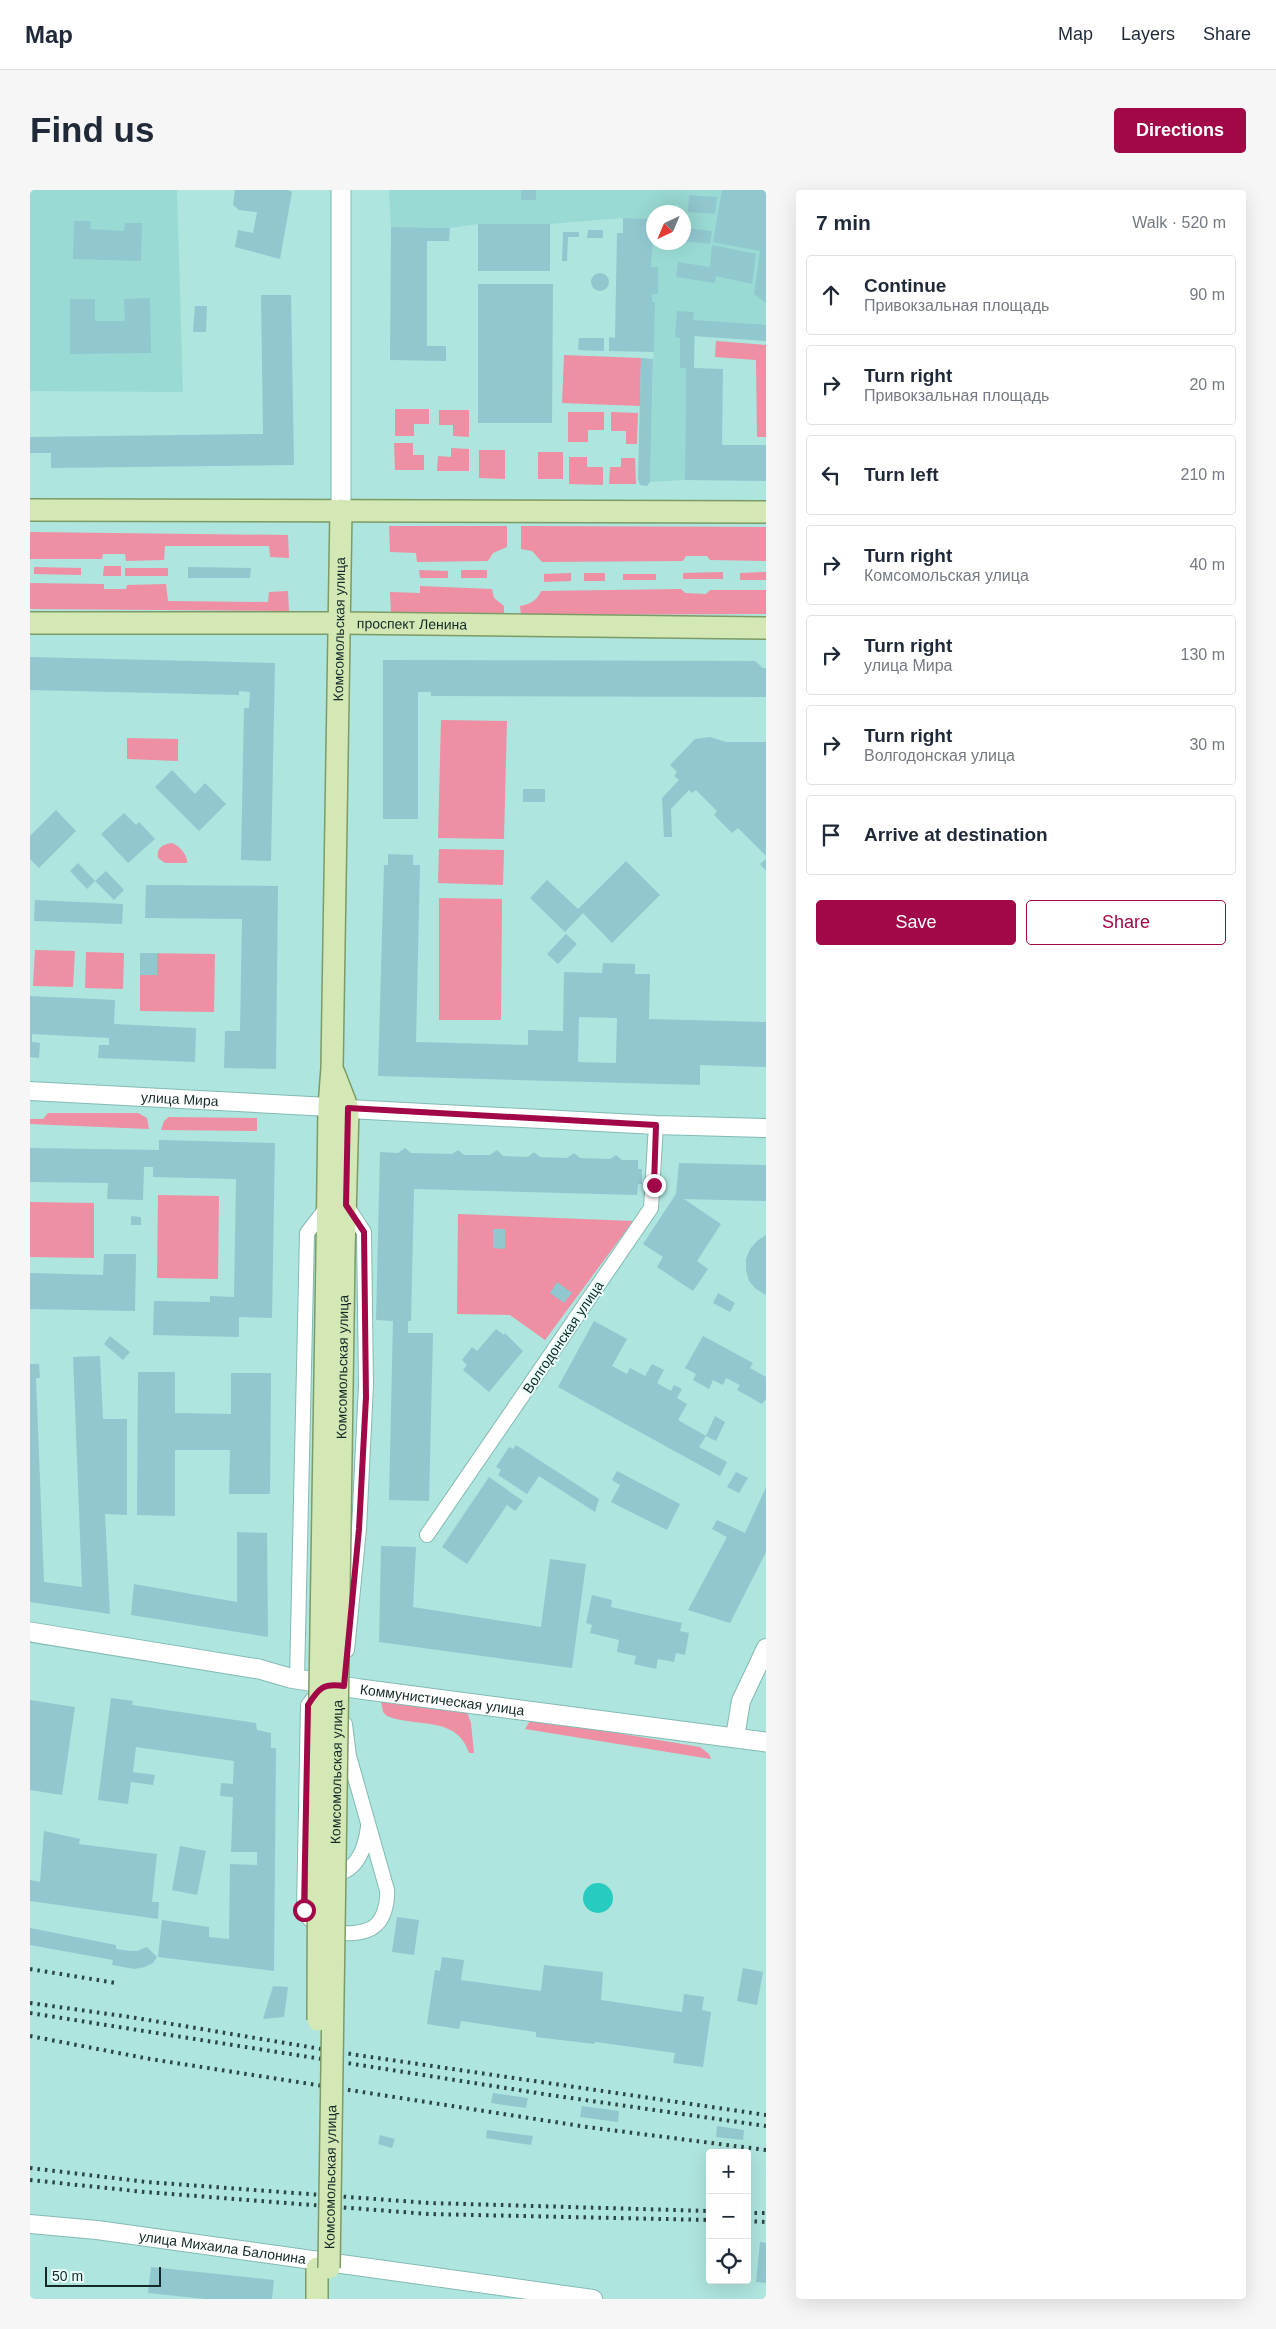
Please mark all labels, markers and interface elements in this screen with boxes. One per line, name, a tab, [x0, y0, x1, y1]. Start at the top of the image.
text: Map	[25, 21, 73, 48]
text: Map	[1058, 24, 1093, 44]
text: Layers	[1121, 24, 1175, 44]
text: Share	[1203, 24, 1251, 44]
button: Directions	[1114, 108, 1246, 153]
text: Find us	[30, 110, 154, 149]
north arrow	[646, 205, 691, 250]
text: 7 min	[816, 211, 871, 234]
text: Walk · 520 m	[1132, 214, 1226, 231]
text: Continue	[864, 275, 946, 296]
icon: ahead	[817, 281, 845, 309]
text: 90 m	[1189, 286, 1225, 303]
text: Привокзальная площадь	[864, 297, 1049, 314]
text: Turn right	[864, 365, 952, 386]
icon: right	[817, 371, 845, 399]
text: 20 m	[1189, 376, 1225, 393]
text: Привокзальная площадь	[864, 387, 1049, 404]
icon: left	[817, 461, 845, 489]
text: Turn left	[864, 464, 939, 485]
text: 210 m	[1181, 466, 1225, 483]
text: Turn right	[864, 545, 952, 566]
icon: right	[817, 551, 845, 579]
text: 40 m	[1189, 556, 1225, 573]
street label: Комсомольская улица	[330, 557, 348, 701]
text: Комсомольская улица	[864, 567, 1029, 584]
street label: проспект Ленина	[357, 615, 467, 632]
text: Turn right	[864, 635, 952, 656]
icon: right	[817, 641, 845, 669]
text: 130 m	[1181, 646, 1225, 663]
text: улица Мира	[864, 657, 953, 674]
text: Turn right	[864, 725, 952, 746]
icon: right	[817, 731, 845, 759]
text: 30 m	[1189, 736, 1225, 753]
text: Волгодонская улица	[864, 747, 1015, 764]
icon: arrive	[817, 821, 845, 849]
text: Arrive at destination	[864, 824, 1048, 845]
button: Save	[816, 900, 1016, 945]
button: Share	[1026, 900, 1226, 945]
street label: улица Мира	[141, 1089, 219, 1109]
route end	[643, 1174, 666, 1197]
street label: Волгодонская улица	[519, 1278, 607, 1396]
street label: Комсомольская улица	[333, 1295, 351, 1439]
street label: Коммунистическая улица	[359, 1681, 526, 1718]
street label: Комсомольская улица	[327, 1700, 345, 1844]
route start	[293, 1899, 316, 1922]
street label: Комсомольская улица	[321, 2105, 339, 2249]
map controls	[706, 2149, 751, 2284]
button: +	[706, 2149, 751, 2194]
button: −	[706, 2194, 751, 2239]
street label: улица Михаила Балонина	[138, 2228, 307, 2267]
button: locate	[706, 2239, 751, 2284]
scale bar	[45, 2264, 161, 2287]
text: 50 m	[52, 2268, 83, 2284]

